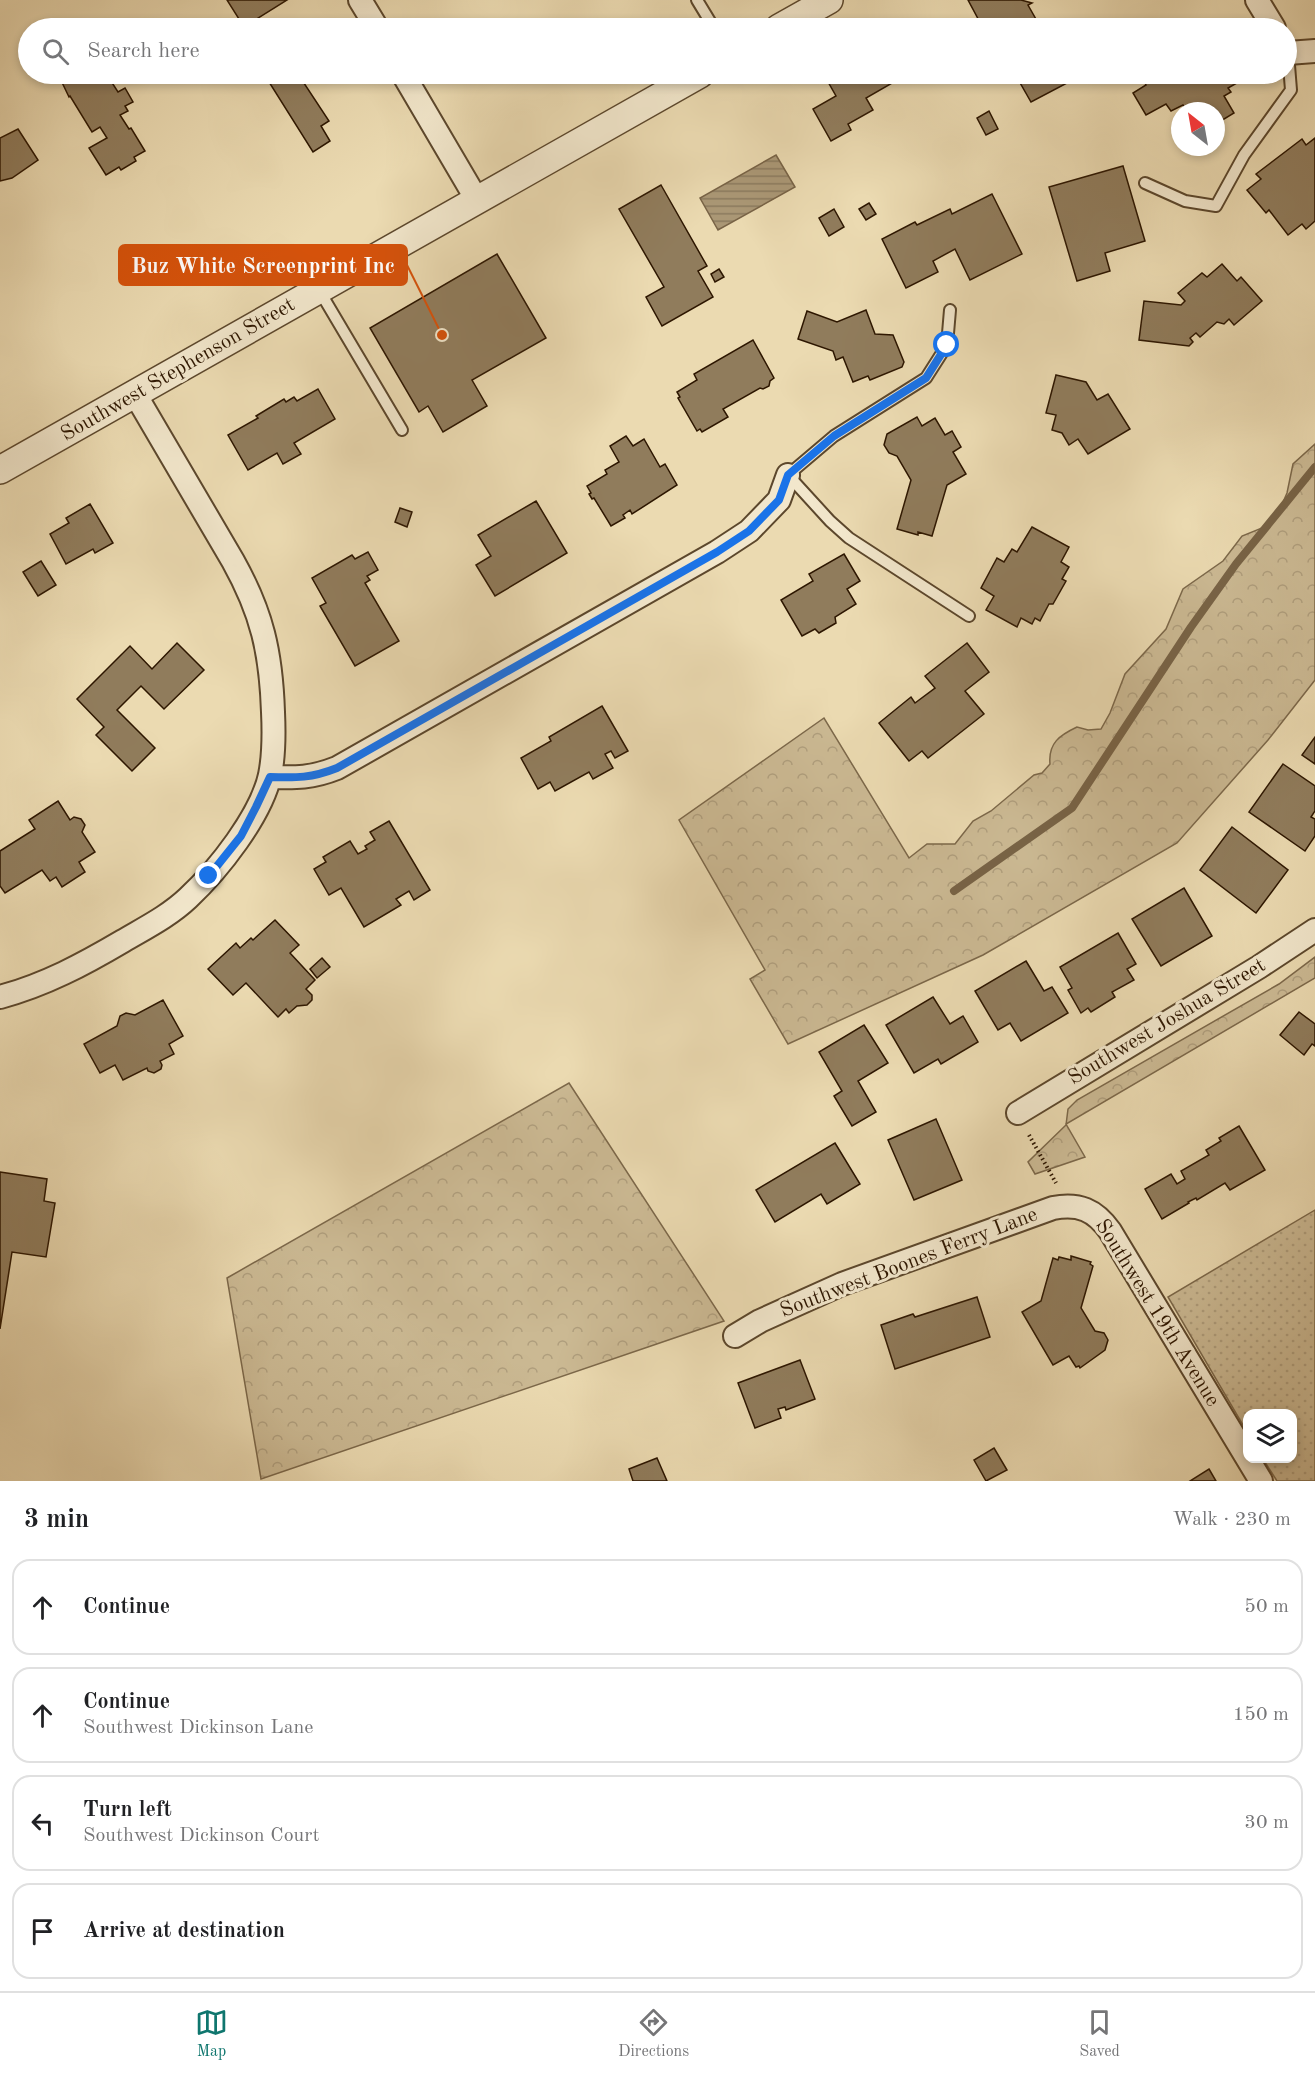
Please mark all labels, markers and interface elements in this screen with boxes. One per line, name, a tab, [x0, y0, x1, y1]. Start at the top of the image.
search box	[18, 18, 1297, 84]
icon: search	[39, 35, 72, 68]
text: Search here	[87, 40, 200, 62]
north arrow	[1171, 102, 1225, 156]
callout: Buz White Screenprint Inc	[119, 245, 407, 285]
text: Buz White Screenprint Inc	[131, 256, 395, 278]
street label: Southwest Stephenson Street	[57, 294, 299, 446]
route start	[933, 331, 959, 357]
route end	[195, 862, 221, 888]
street label: Southwest Joshua Street	[1065, 955, 1269, 1089]
street label: Southwest Boones Ferry Lane	[777, 1204, 1041, 1322]
street label: Southwest 19th Avenue	[1091, 1216, 1223, 1410]
map controls	[1243, 1409, 1297, 1463]
button: layers	[1243, 1409, 1297, 1463]
text: 3 min	[24, 1507, 89, 1533]
text: Walk · 230 m	[1172, 1510, 1291, 1530]
icon: ahead	[26, 1591, 59, 1624]
text: Continue	[83, 1596, 170, 1618]
text: 50 m	[1244, 1597, 1289, 1617]
text: Continue	[83, 1691, 170, 1713]
icon: ahead	[26, 1699, 59, 1732]
text: 150 m	[1233, 1705, 1289, 1725]
text: Southwest Dickinson Lane	[83, 1718, 314, 1738]
text: Turn left	[83, 1799, 172, 1821]
icon: left	[26, 1807, 59, 1840]
text: 30 m	[1244, 1813, 1289, 1833]
text: Southwest Dickinson Court	[83, 1826, 319, 1846]
icon: arrive	[26, 1915, 59, 1948]
text: Arrive at destination	[83, 1920, 285, 1942]
tab: Map	[195, 2006, 228, 2062]
tab: Directions	[618, 2006, 689, 2062]
tab: Saved	[1079, 2006, 1120, 2062]

